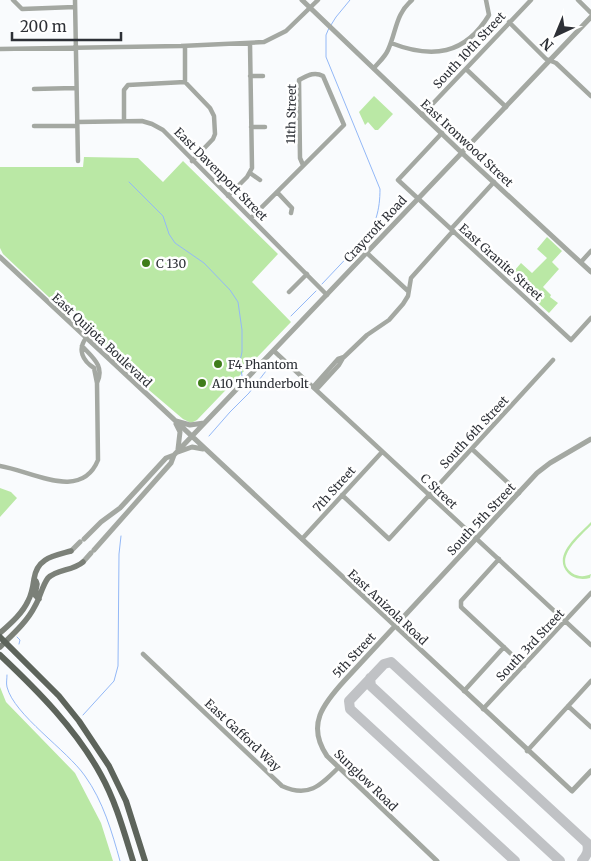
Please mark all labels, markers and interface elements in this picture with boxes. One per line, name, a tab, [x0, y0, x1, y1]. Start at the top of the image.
street label: South 10th Street	[430, 8, 509, 91]
scale bar	[12, 10, 121, 42]
north arrow	[531, 10, 581, 60]
text: 200 m	[20, 17, 67, 36]
text: N	[537, 34, 557, 55]
street label: 11th Street	[283, 84, 299, 144]
street label: East Ironwood Street	[418, 96, 517, 190]
street label: East Davenport Street	[171, 124, 271, 224]
street label: Craycroft Road	[340, 193, 410, 265]
street label: East Granite Street	[456, 220, 546, 304]
place label: C 130	[156, 256, 187, 271]
marker: C 130	[140, 257, 152, 269]
street label: East Quijota Boulevard	[49, 290, 155, 390]
place label: F4 Phantom	[228, 357, 298, 372]
marker: F4 Phantom	[212, 358, 224, 370]
place label: A10 Thunderbolt	[211, 376, 309, 391]
marker: A10 Thunderbolt	[196, 377, 208, 389]
street label: South 6th Street	[436, 392, 512, 471]
street label: 7th Street	[310, 463, 359, 515]
street label: C Street	[417, 470, 461, 512]
street label: South 5th Street	[444, 480, 519, 558]
street label: East Anizola Road	[345, 566, 431, 648]
street label: South 3rd Street	[493, 606, 567, 684]
street label: 5th Street	[329, 629, 379, 681]
street label: East Gafford Way	[202, 696, 284, 774]
street label: Sunglow Road	[331, 746, 401, 814]

